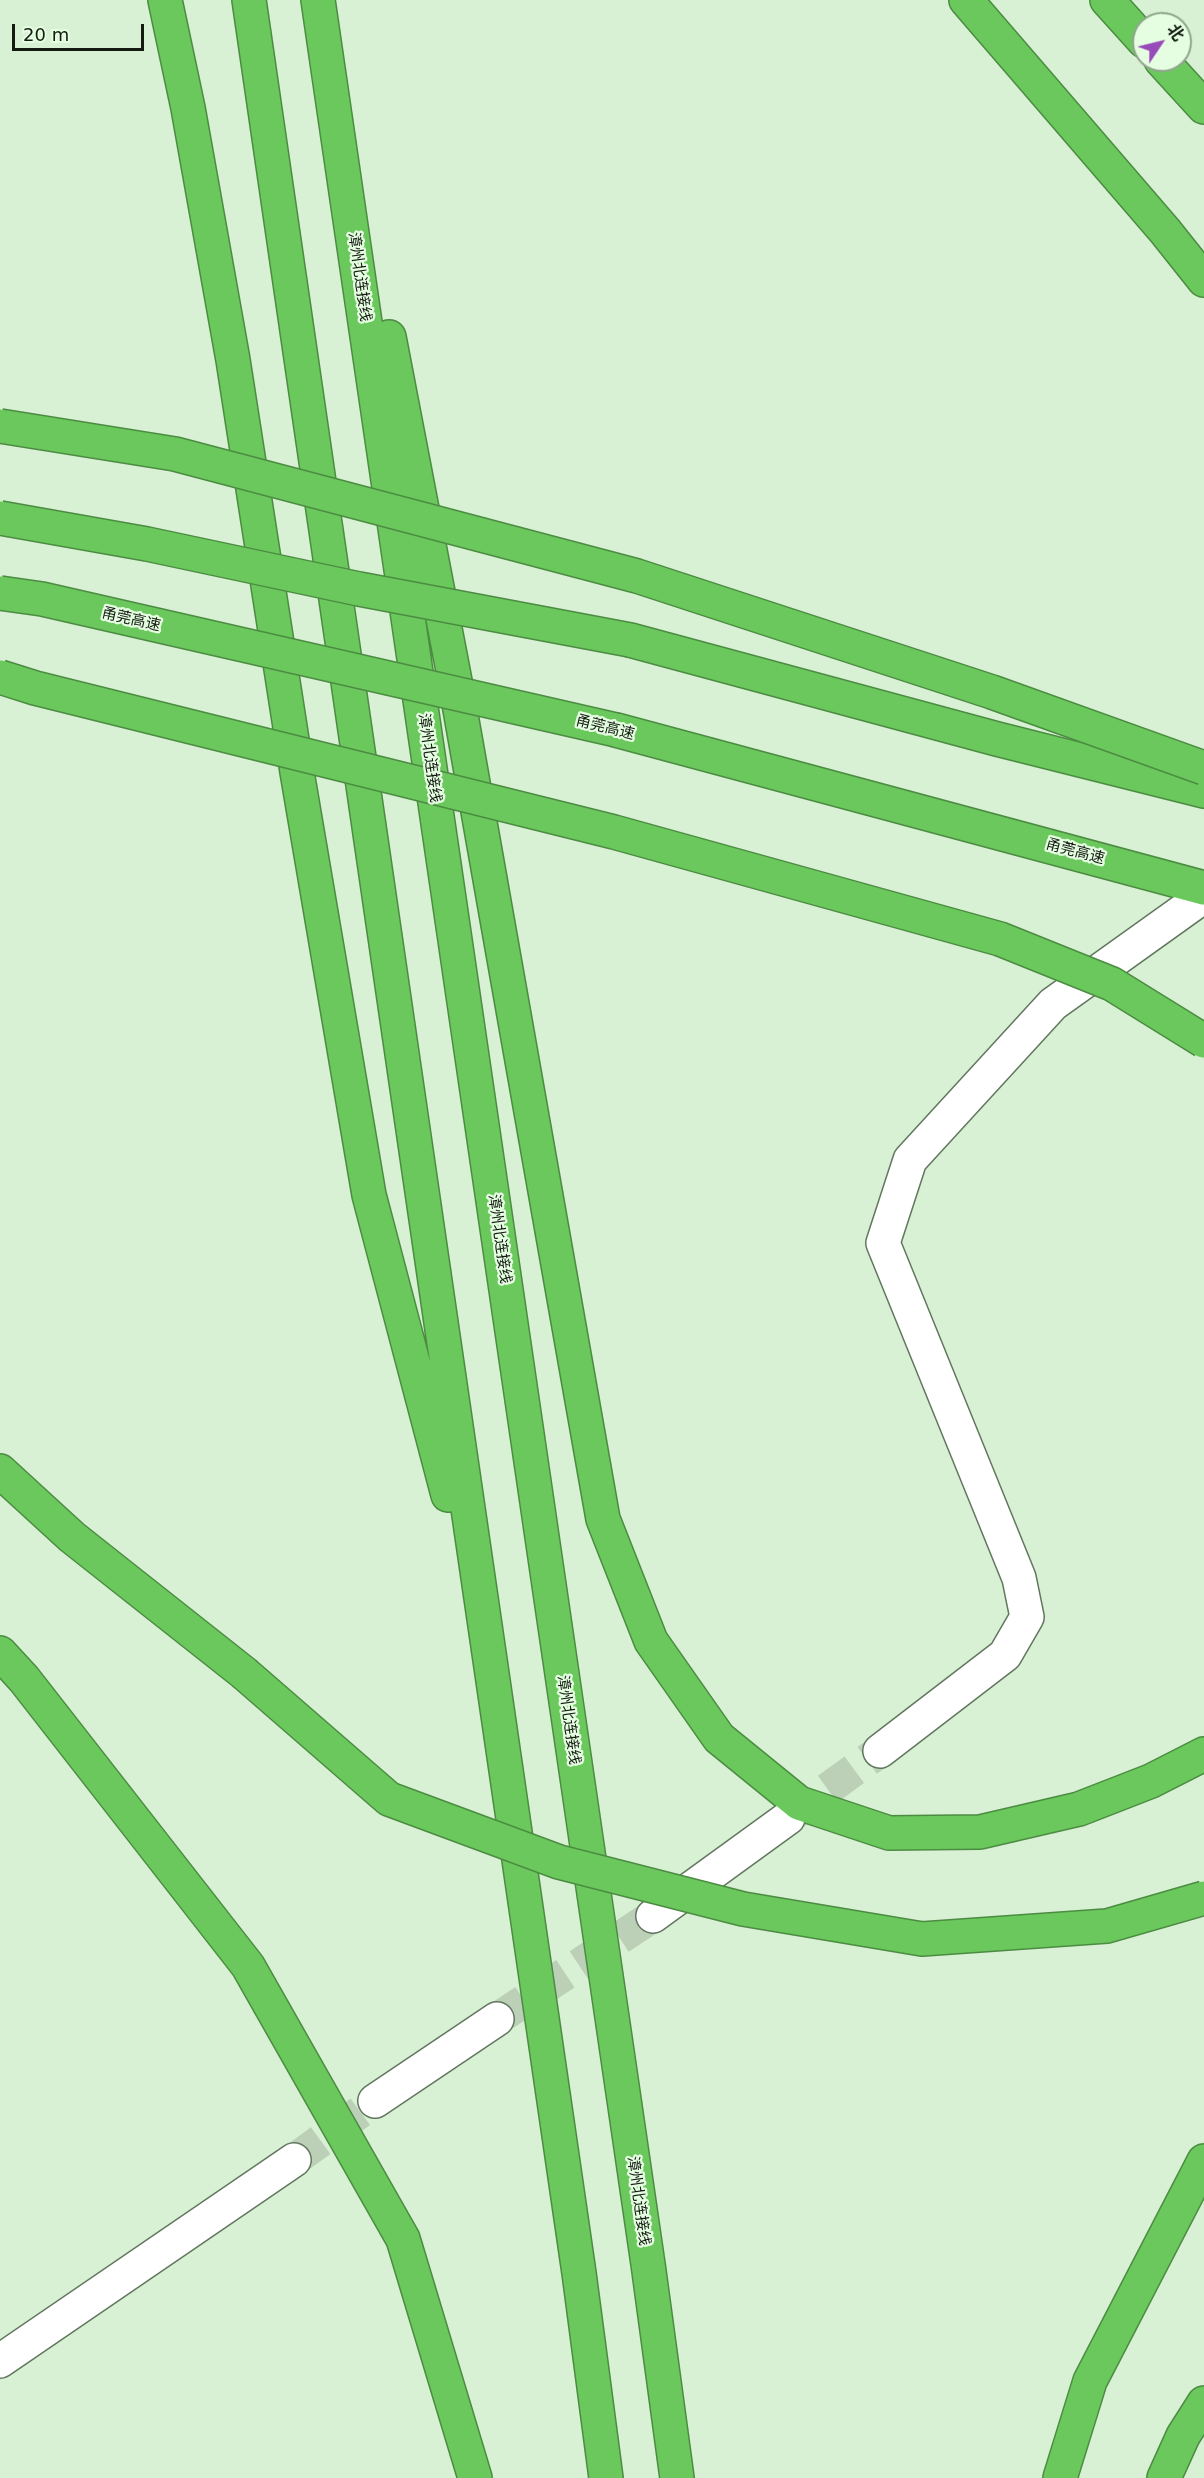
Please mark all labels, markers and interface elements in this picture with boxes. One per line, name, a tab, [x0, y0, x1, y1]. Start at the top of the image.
scale bar	[15, 12, 147, 50]
north arrow	[1132, 12, 1192, 72]
text: 北	[1163, 21, 1188, 45]
text: 20 m	[23, 24, 69, 45]
street label: 漳州北连接线	[344, 231, 374, 323]
street label: 甬莞高速	[100, 604, 162, 636]
street label: 漳州北连接线	[414, 712, 444, 804]
street label: 甬莞高速	[574, 712, 636, 744]
street label: 甬莞高速	[1044, 836, 1106, 868]
street label: 漳州北连接线	[484, 1193, 514, 1285]
street label: 漳州北连接线	[553, 1674, 583, 1766]
street label: 漳州北连接线	[623, 2155, 653, 2247]

